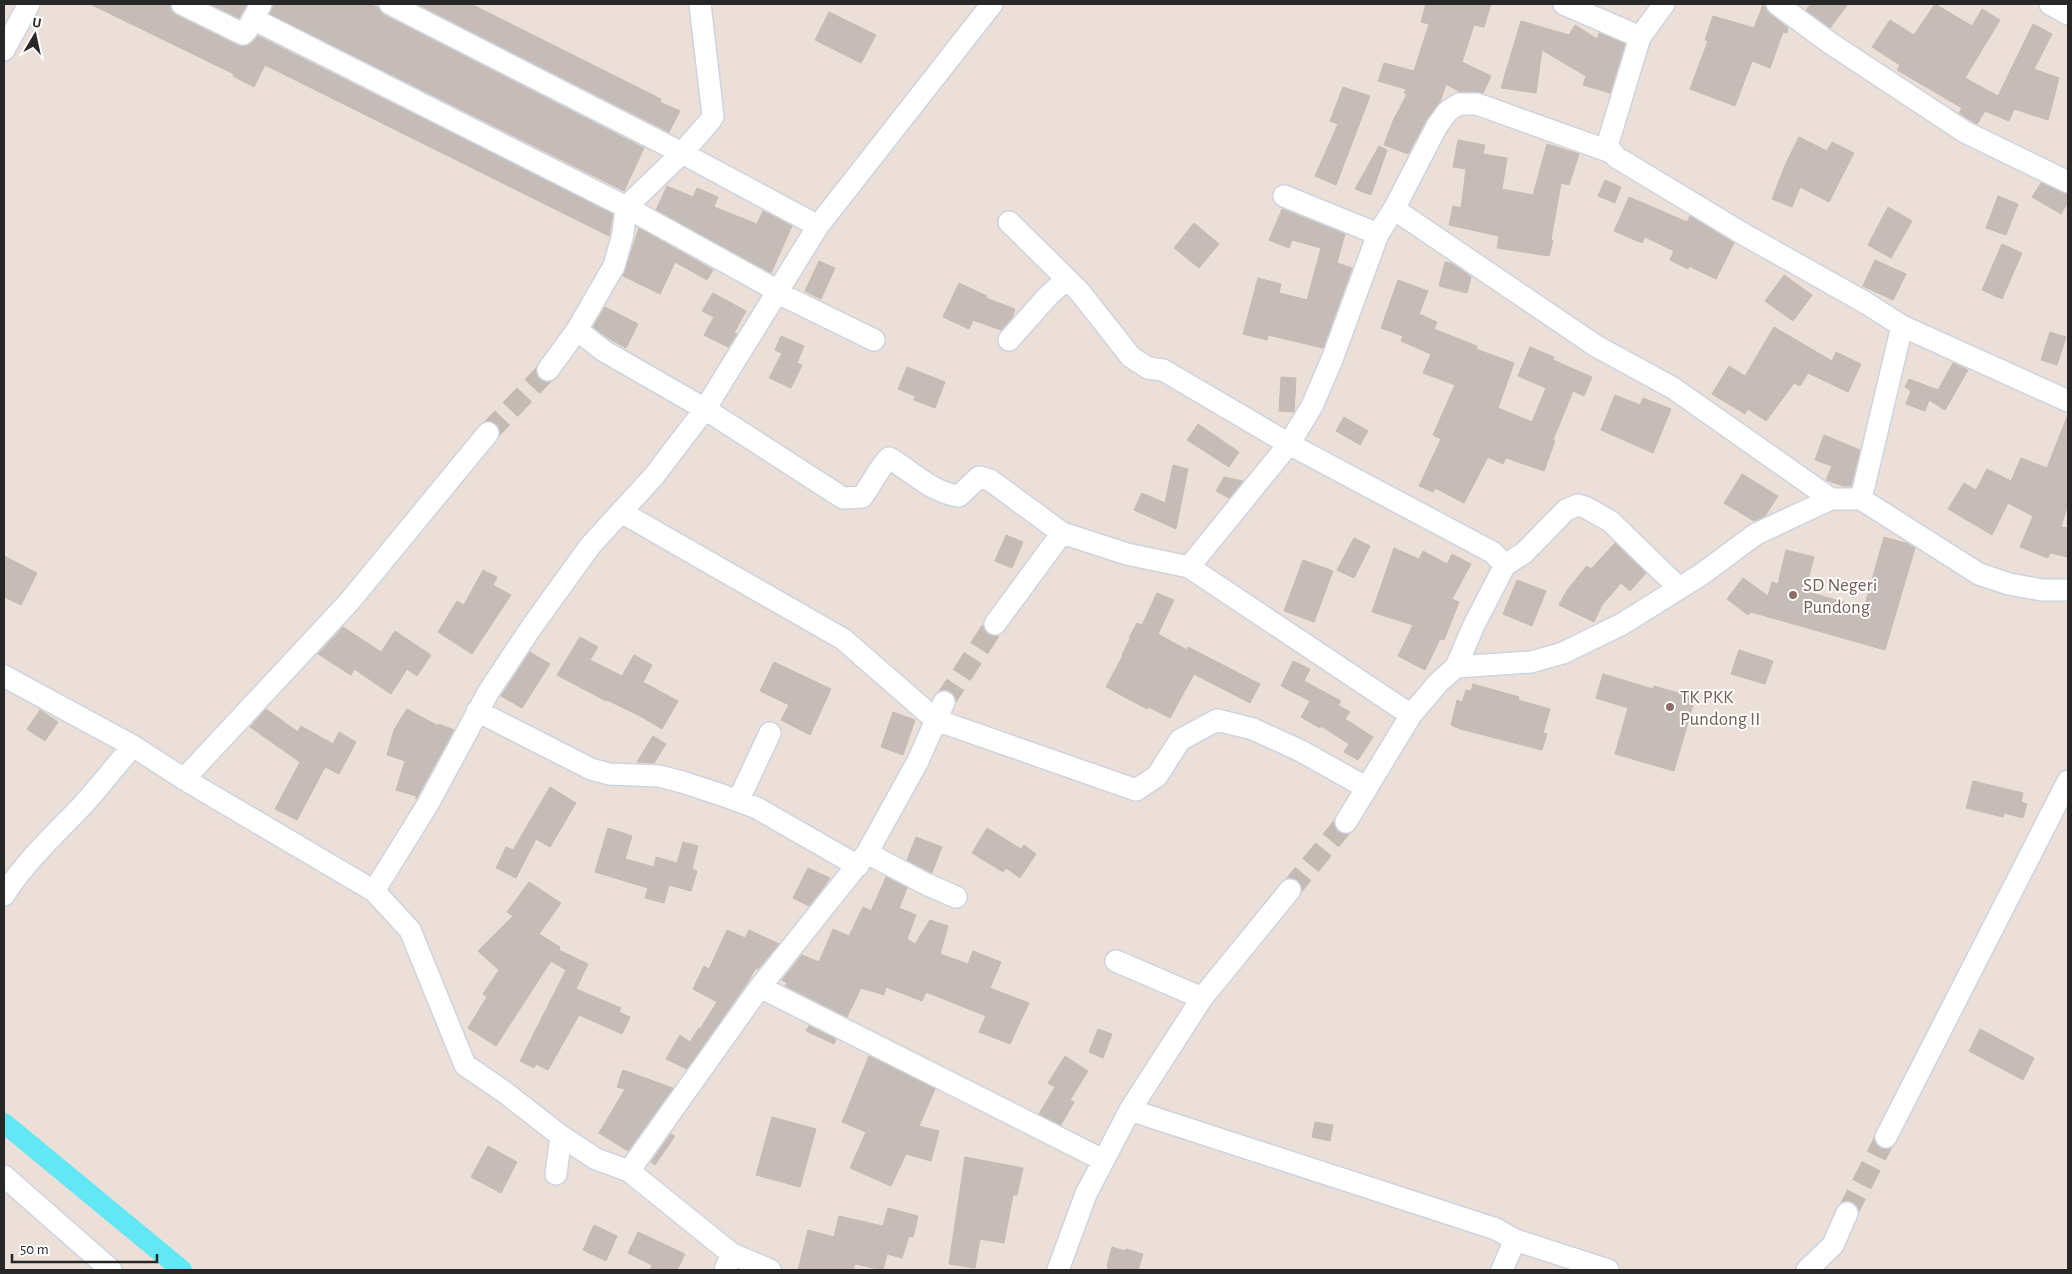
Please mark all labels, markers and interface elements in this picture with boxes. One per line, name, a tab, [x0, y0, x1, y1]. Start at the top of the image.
north arrow	[10, 10, 60, 60]
text: U	[31, 16, 42, 31]
place label: SD Negeri Pundong	[1803, 576, 1877, 617]
marker: SD Negeri Pundong	[1787, 589, 1799, 601]
place label: TK PKK Pundong II	[1680, 688, 1760, 729]
marker: TK PKK Pundong II	[1664, 701, 1676, 713]
scale bar	[12, 1232, 158, 1264]
text: 50 m	[20, 1242, 49, 1257]

